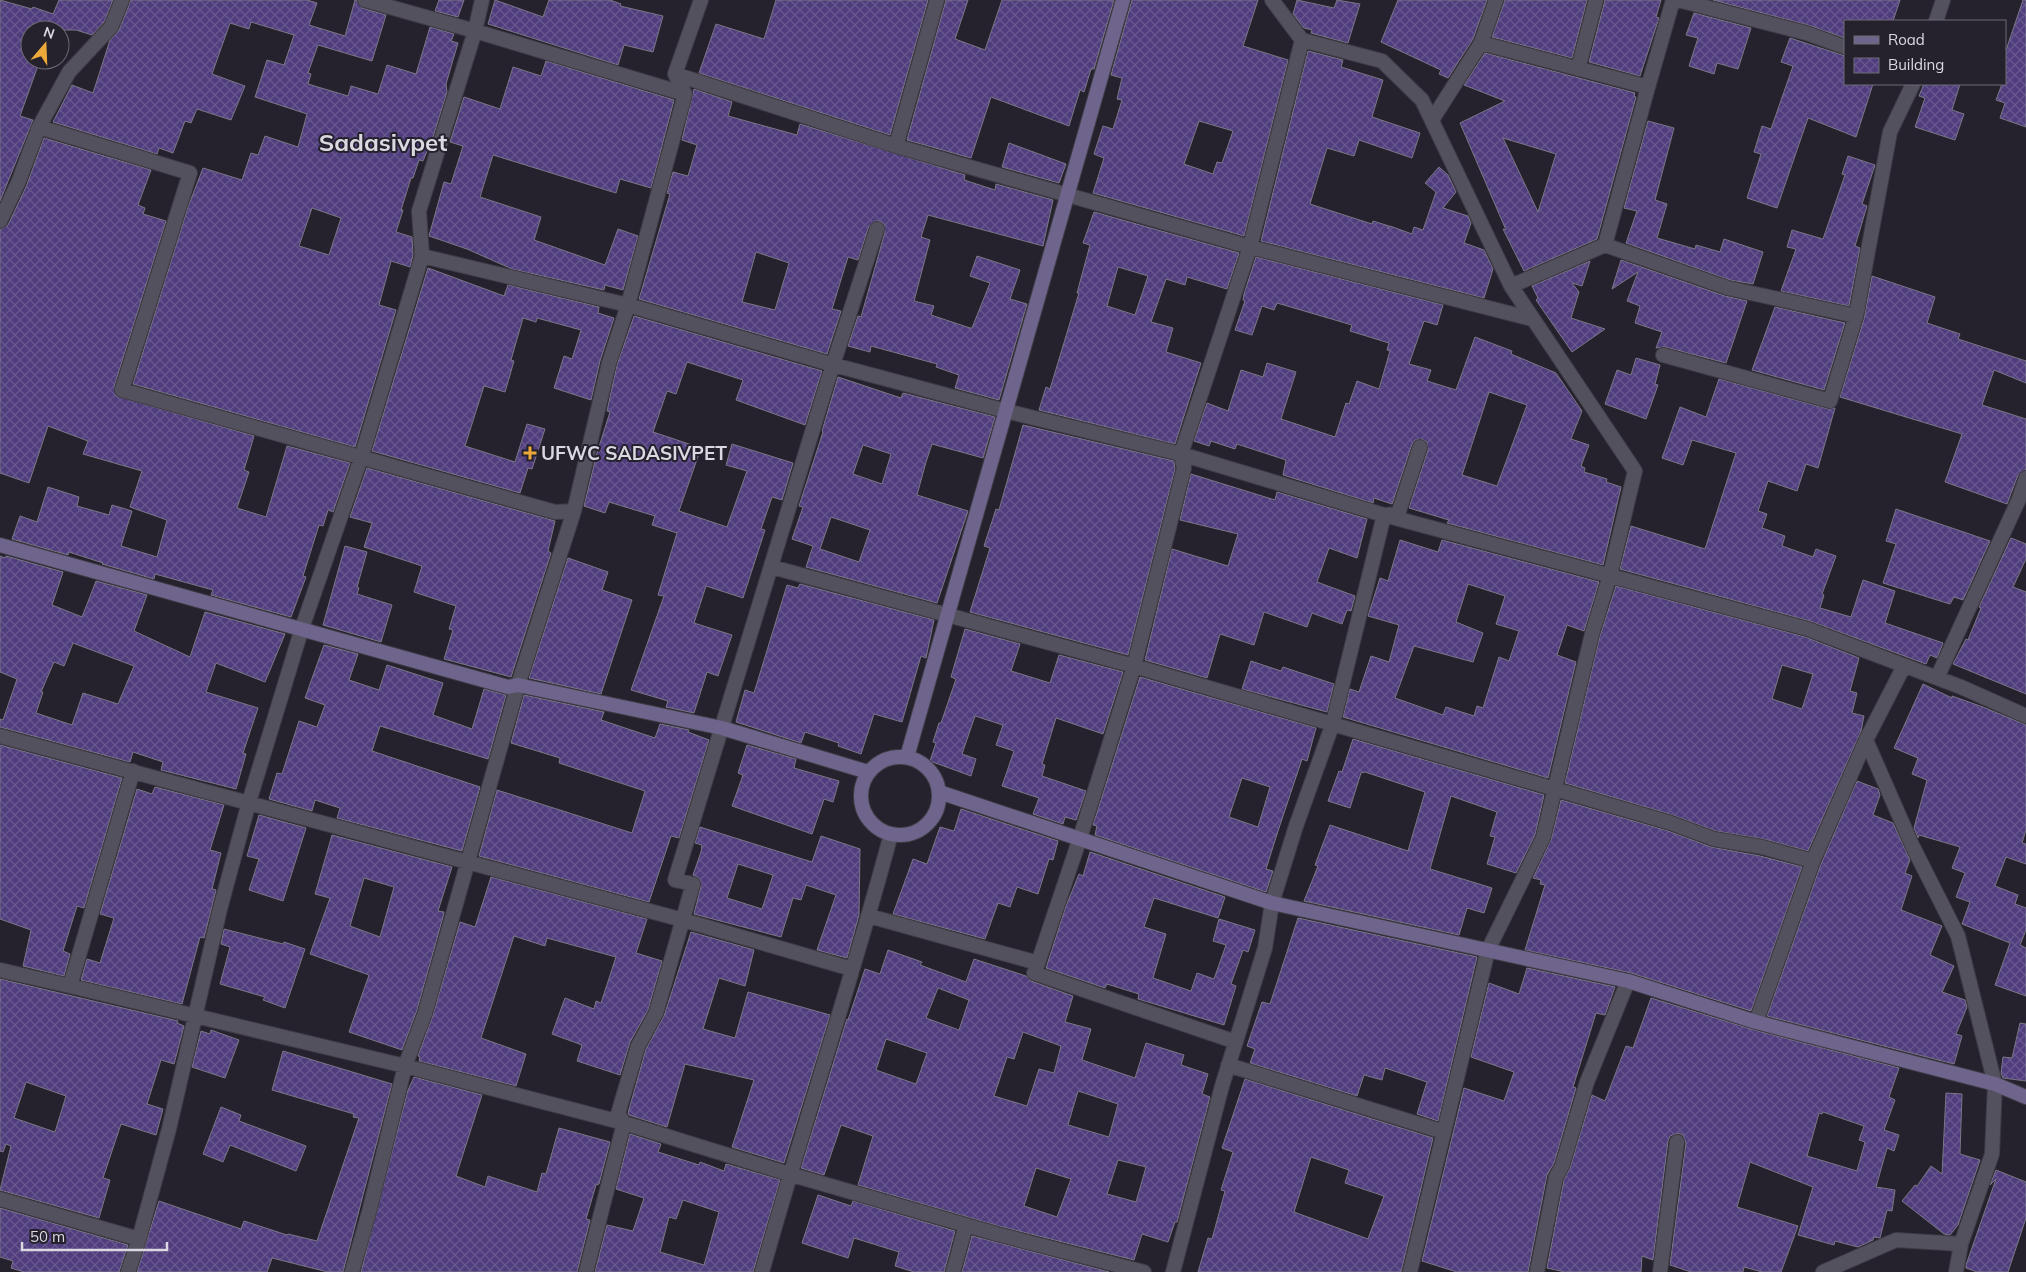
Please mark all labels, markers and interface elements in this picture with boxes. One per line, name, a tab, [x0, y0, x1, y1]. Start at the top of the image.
north arrow	[20, 20, 70, 70]
legend	[1844, 20, 2006, 85]
text: N	[41, 22, 57, 43]
text: Road	[1888, 30, 1925, 49]
text: Building	[1888, 55, 1944, 74]
district label: Sadasivpet	[319, 127, 447, 157]
place label: UFWC SADASIVPET	[541, 441, 727, 465]
marker: UFWC SADASIVPET	[523, 446, 537, 460]
scale bar	[22, 1220, 168, 1252]
text: 50 m	[30, 1227, 65, 1246]

